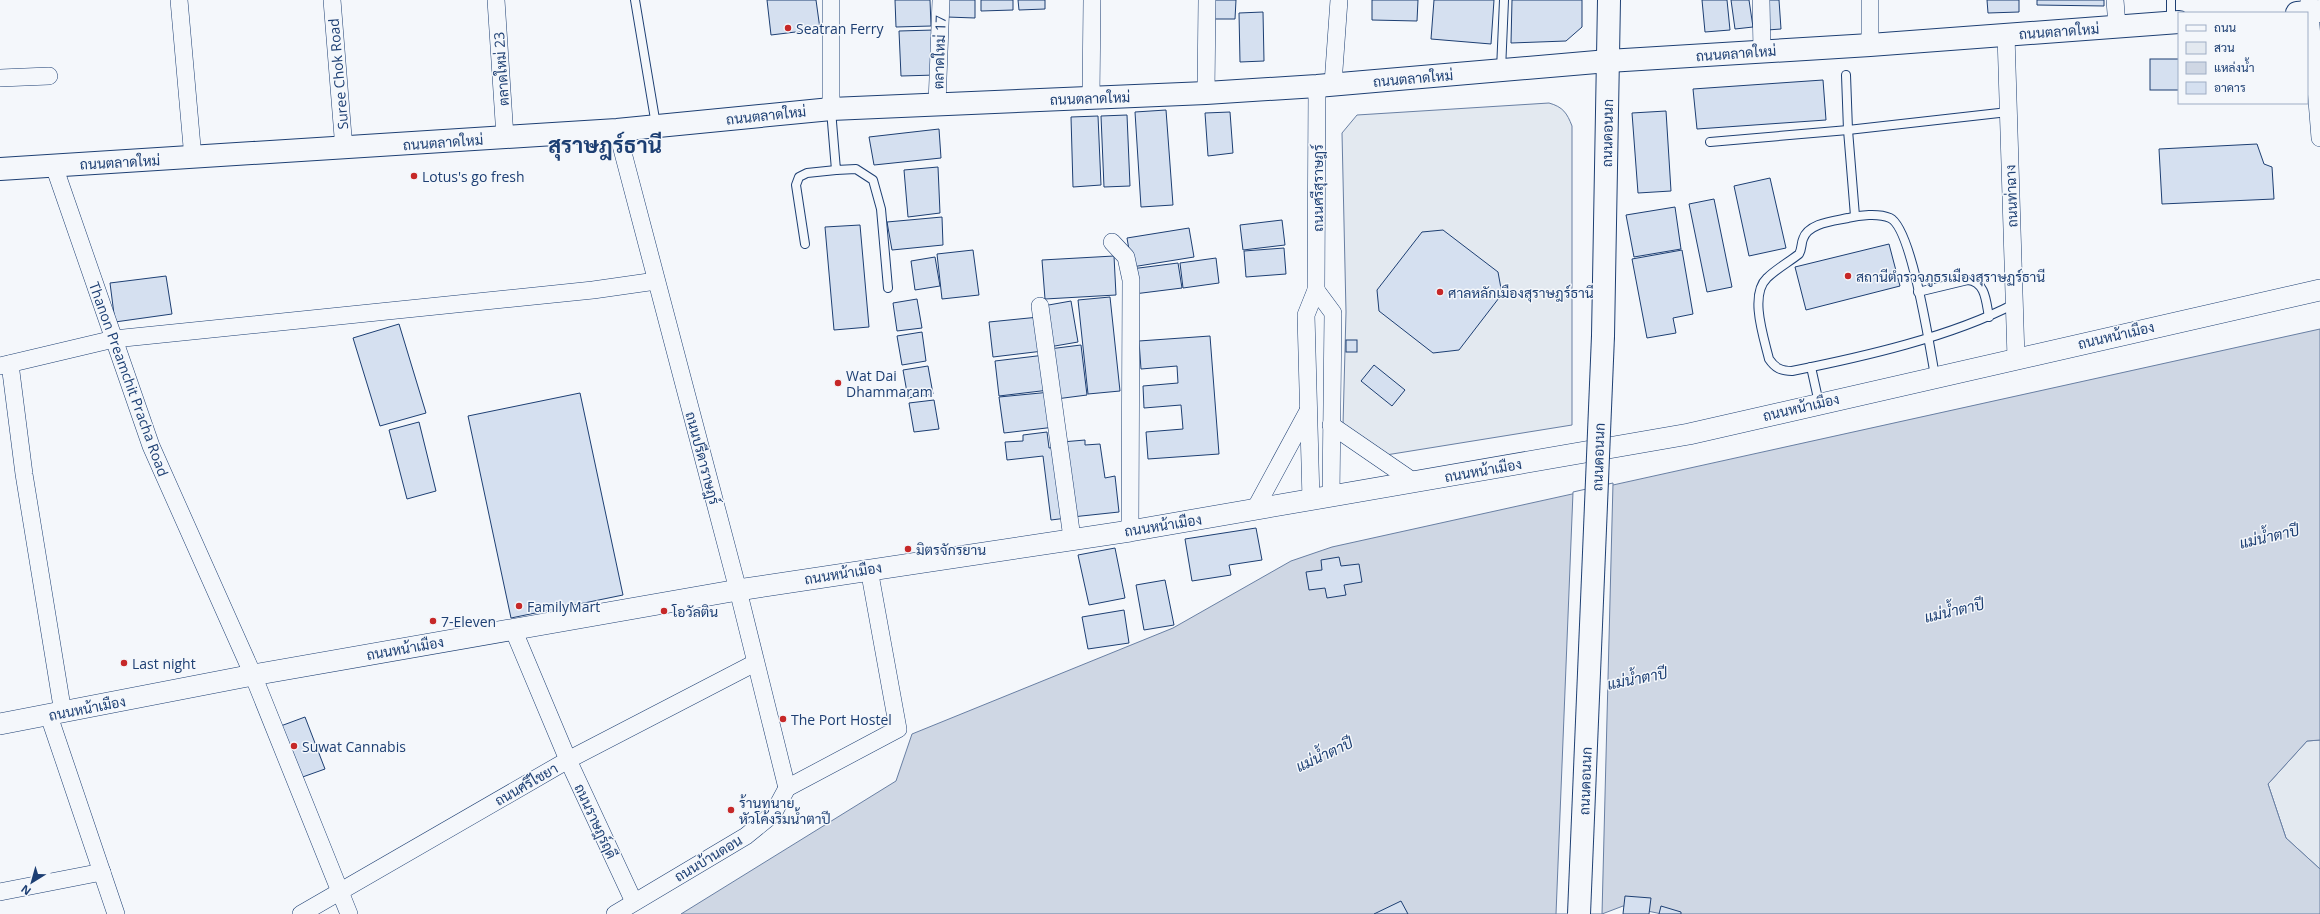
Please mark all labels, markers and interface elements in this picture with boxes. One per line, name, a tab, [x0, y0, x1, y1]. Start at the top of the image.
legend	[2178, 12, 2308, 104]
street label: ตลาดใหม่ 17	[928, 15, 950, 89]
street label: Suree Chok Road	[324, 18, 352, 130]
place label: Seatran Ferry	[796, 19, 885, 38]
street label: ถนนตลาดใหม่	[2018, 19, 2100, 43]
text: ถนน	[2214, 19, 2237, 36]
marker: Seatran Ferry	[783, 23, 793, 33]
street label: ตลาดใหม่ 23	[489, 31, 513, 107]
text: สวน	[2214, 39, 2235, 56]
street label: ถนนตลาดใหม่	[1695, 41, 1777, 65]
text: แหล่งน้ำ	[2214, 57, 2254, 76]
street label: ถนนตลาดใหม่	[1372, 65, 1454, 91]
text: อาคาร	[2214, 79, 2246, 96]
street label: ถนนตลาดใหม่	[1049, 87, 1131, 109]
street label: ถนนดอนนก	[1597, 99, 1617, 167]
street label: ถนนตลาดใหม่	[725, 101, 807, 129]
district label: สุราษฎร์ธานี	[548, 129, 662, 161]
street label: ถนนตลาดใหม่	[402, 130, 484, 154]
street label: ถนนศรีสุราษฎร์	[1308, 144, 1328, 232]
street label: ถนนตลาดใหม่	[79, 150, 161, 174]
street label: ถนนท่าฉาง	[2000, 164, 2022, 228]
place label: Lotus's go fresh	[422, 167, 525, 186]
marker: Lotus's go fresh	[409, 171, 419, 181]
place label: สถานีตำรวจภูธรเมืองสุราษฏร์ธานี	[1856, 267, 2045, 287]
marker: สถานีตำรวจภูธรเมืองสุราษฏร์ธานี	[1843, 271, 1853, 281]
street label: Thanon Preamchit Pracha Road	[85, 279, 173, 479]
place label: ศาลหลักเมืองสุราษฎร์ธานี	[1448, 283, 1594, 303]
marker: ศาลหลักเมืองสุราษฎร์ธานี	[1435, 287, 1445, 297]
street label: ถนนหน้าเมือง	[2076, 317, 2156, 353]
place label: Wat Dai Dhammaram	[846, 366, 933, 401]
marker: Wat Dai Dhammaram	[833, 378, 843, 388]
street label: ถนนหน้าเมือง	[1761, 389, 1841, 425]
street label: ถนนปรีดาราษฎร์	[681, 409, 725, 507]
street label: ถนนดอนนก	[1587, 422, 1609, 492]
street label: ถนนหน้าเมือง	[1443, 454, 1523, 486]
street label: ถนนหน้าเมือง	[1123, 510, 1203, 540]
water label: แม่น้ำตาปี	[2237, 517, 2302, 553]
place label: มิตรจักรยาน	[916, 540, 986, 559]
marker: มิตรจักรยาน	[903, 544, 913, 554]
street label: ถนนหน้าเมือง	[803, 558, 883, 588]
water label: แม่น้ำตาปี	[1922, 591, 1987, 627]
place label: FamilyMart	[527, 597, 600, 616]
marker: FamilyMart	[514, 601, 524, 611]
place label: โอวัลติน	[671, 602, 718, 621]
marker: โอวัลติน	[659, 606, 669, 616]
place label: 7-Eleven	[441, 612, 496, 631]
marker: 7-Eleven	[428, 616, 438, 626]
street label: ถนนหน้าเมือง	[365, 632, 445, 664]
place label: Last night	[132, 654, 196, 673]
marker: Last night	[119, 658, 129, 668]
water label: แม่น้ำตาปี	[1605, 660, 1670, 694]
street label: ถนนหน้าเมือง	[47, 691, 127, 725]
place label: The Port Hostel	[791, 710, 892, 729]
marker: The Port Hostel	[778, 714, 788, 724]
water label: แม่น้ำตาปี	[1291, 730, 1357, 776]
place label: Suwat Cannabis	[302, 737, 406, 756]
marker: Suwat Cannabis	[289, 741, 299, 751]
street label: ถนนดอนนก	[1574, 746, 1596, 816]
street label: ถนนศรีไชยา	[491, 758, 561, 810]
street label: ถนนราษฎร์ฤดี	[570, 780, 622, 862]
place label: ร้านทนาย หัวโค้งริมน้ำตาปี	[739, 793, 831, 828]
marker: ร้านทนาย หัวโค้งริมน้ำตาปี	[726, 805, 736, 815]
street label: ถนนบ้านดอน	[670, 830, 746, 886]
north arrow	[12, 862, 52, 902]
text: N	[18, 882, 34, 899]

